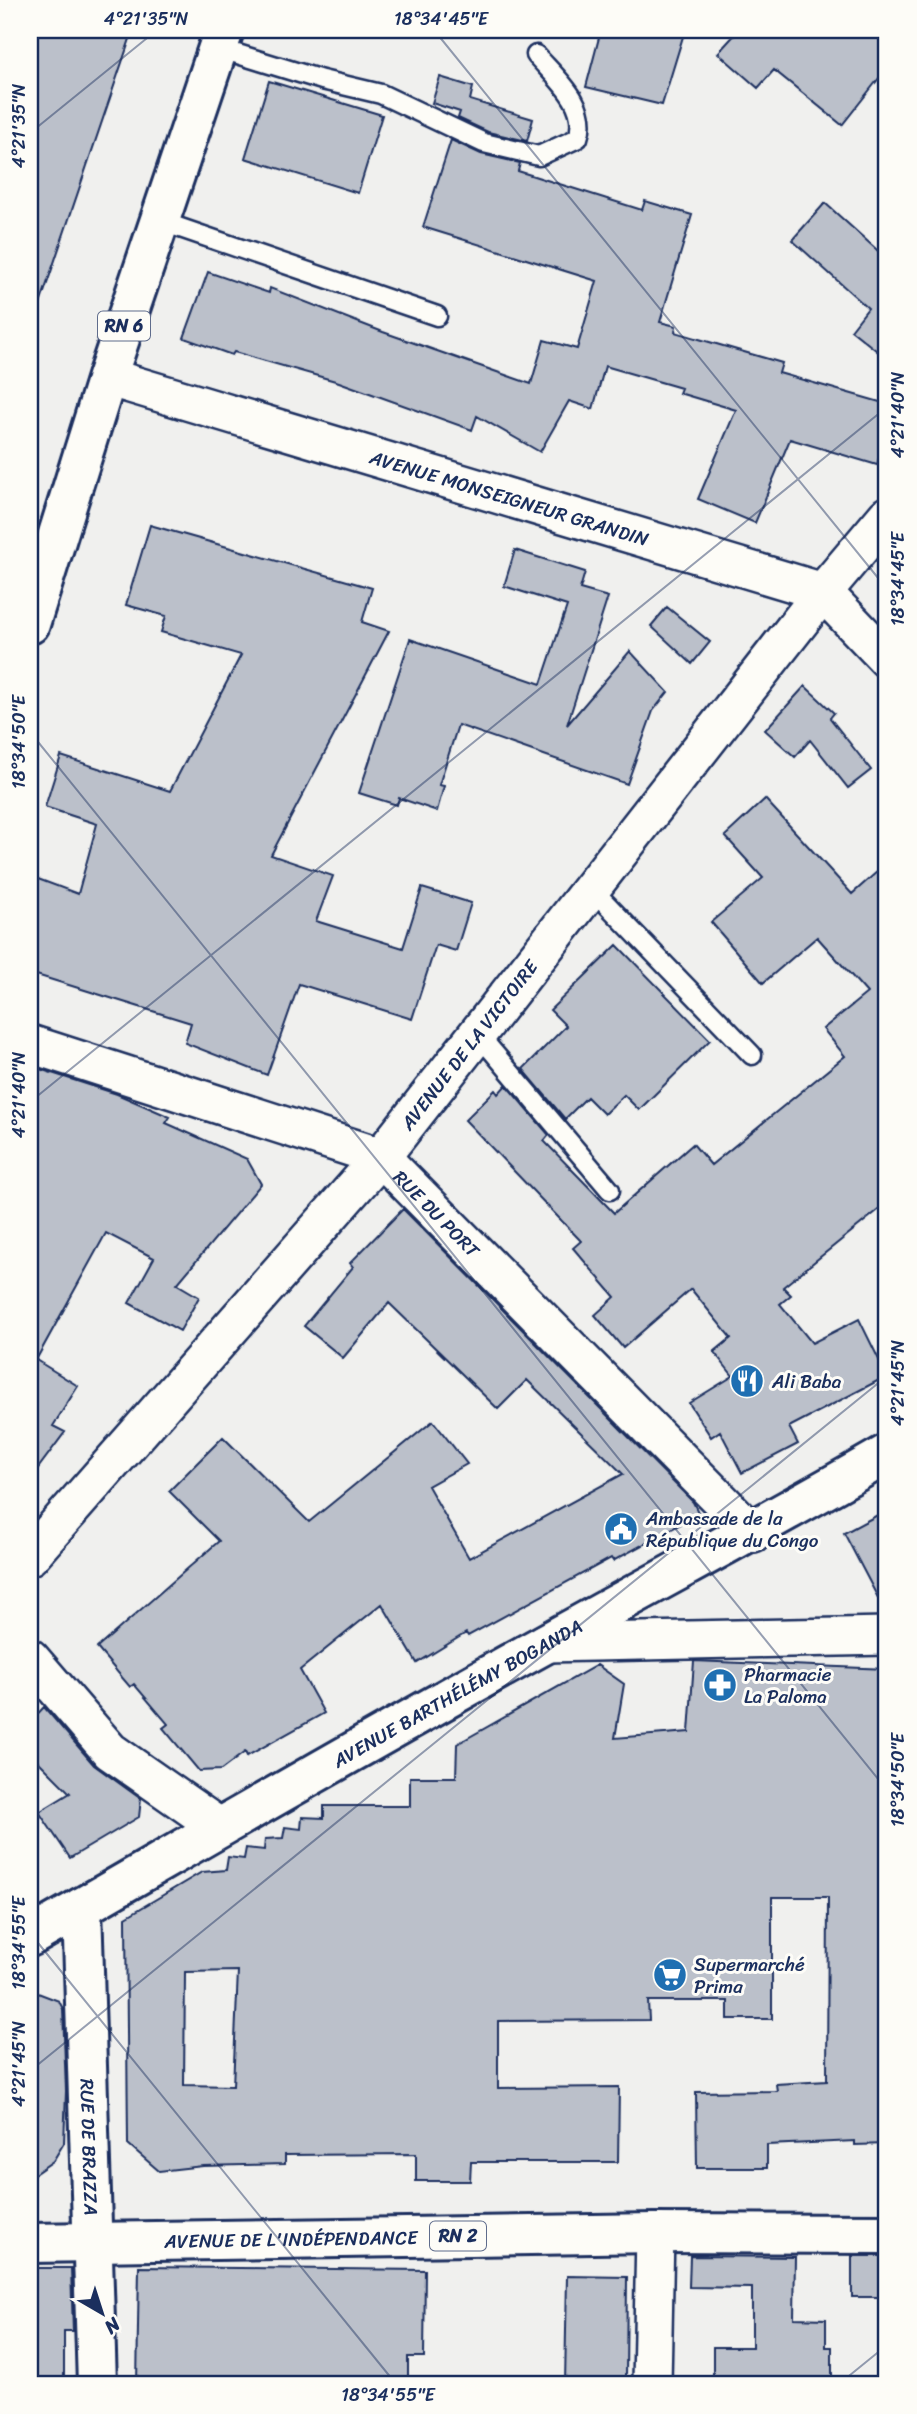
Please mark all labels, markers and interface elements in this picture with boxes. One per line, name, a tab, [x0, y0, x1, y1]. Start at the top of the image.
text: 4°21'35"N	[104, 3, 189, 35]
text: 18°34'45"E	[394, 3, 489, 35]
text: 4°21'35"N	[3, 83, 35, 168]
road number: RN 6	[98, 312, 150, 340]
text: 4°21'40"N	[882, 371, 914, 458]
street label: AVENUE MONSEIGNEUR GRANDIN	[365, 440, 653, 555]
text: 18°34'45"E	[882, 531, 914, 626]
text: 18°34'50"E	[3, 694, 35, 789]
street label: AVENUE DE LA VICTOIRE	[391, 951, 547, 1138]
text: 4°21'40"N	[3, 1051, 35, 1138]
street label: RUE DU PORT	[385, 1162, 489, 1266]
text: 4°21'45"N	[882, 1340, 914, 1426]
restaurant icon: Ali Baba	[728, 1362, 766, 1400]
place label: Ali Baba	[771, 1365, 842, 1398]
place label: Ambassade de la République du Congo	[645, 1502, 819, 1557]
public building icon: Ambassade de la République du Congo	[602, 1510, 640, 1548]
street label: AVENUE BARTHÉLÉMY BOGANDA	[325, 1610, 588, 1777]
place label: Pharmacie La Paloma	[744, 1658, 832, 1713]
pharmacy icon: Pharmacie La Paloma	[701, 1666, 739, 1704]
text: 18°34'50"E	[882, 1732, 914, 1827]
text: 18°34'55"E	[3, 1895, 35, 1990]
place label: Supermarché Prima	[694, 1948, 805, 2003]
supermarket icon: Supermarché Prima	[651, 1956, 689, 1994]
text: 4°21'45"N	[3, 2021, 35, 2107]
street label: RUE DE BRAZZA	[71, 2078, 108, 2216]
street label: AVENUE DE L'INDÉPENDANCE	[163, 2220, 419, 2257]
road number: RN 2	[430, 2222, 486, 2250]
north arrow	[66, 2278, 136, 2348]
text: N	[96, 2308, 129, 2343]
text: 18°34'55"E	[341, 2379, 436, 2411]

